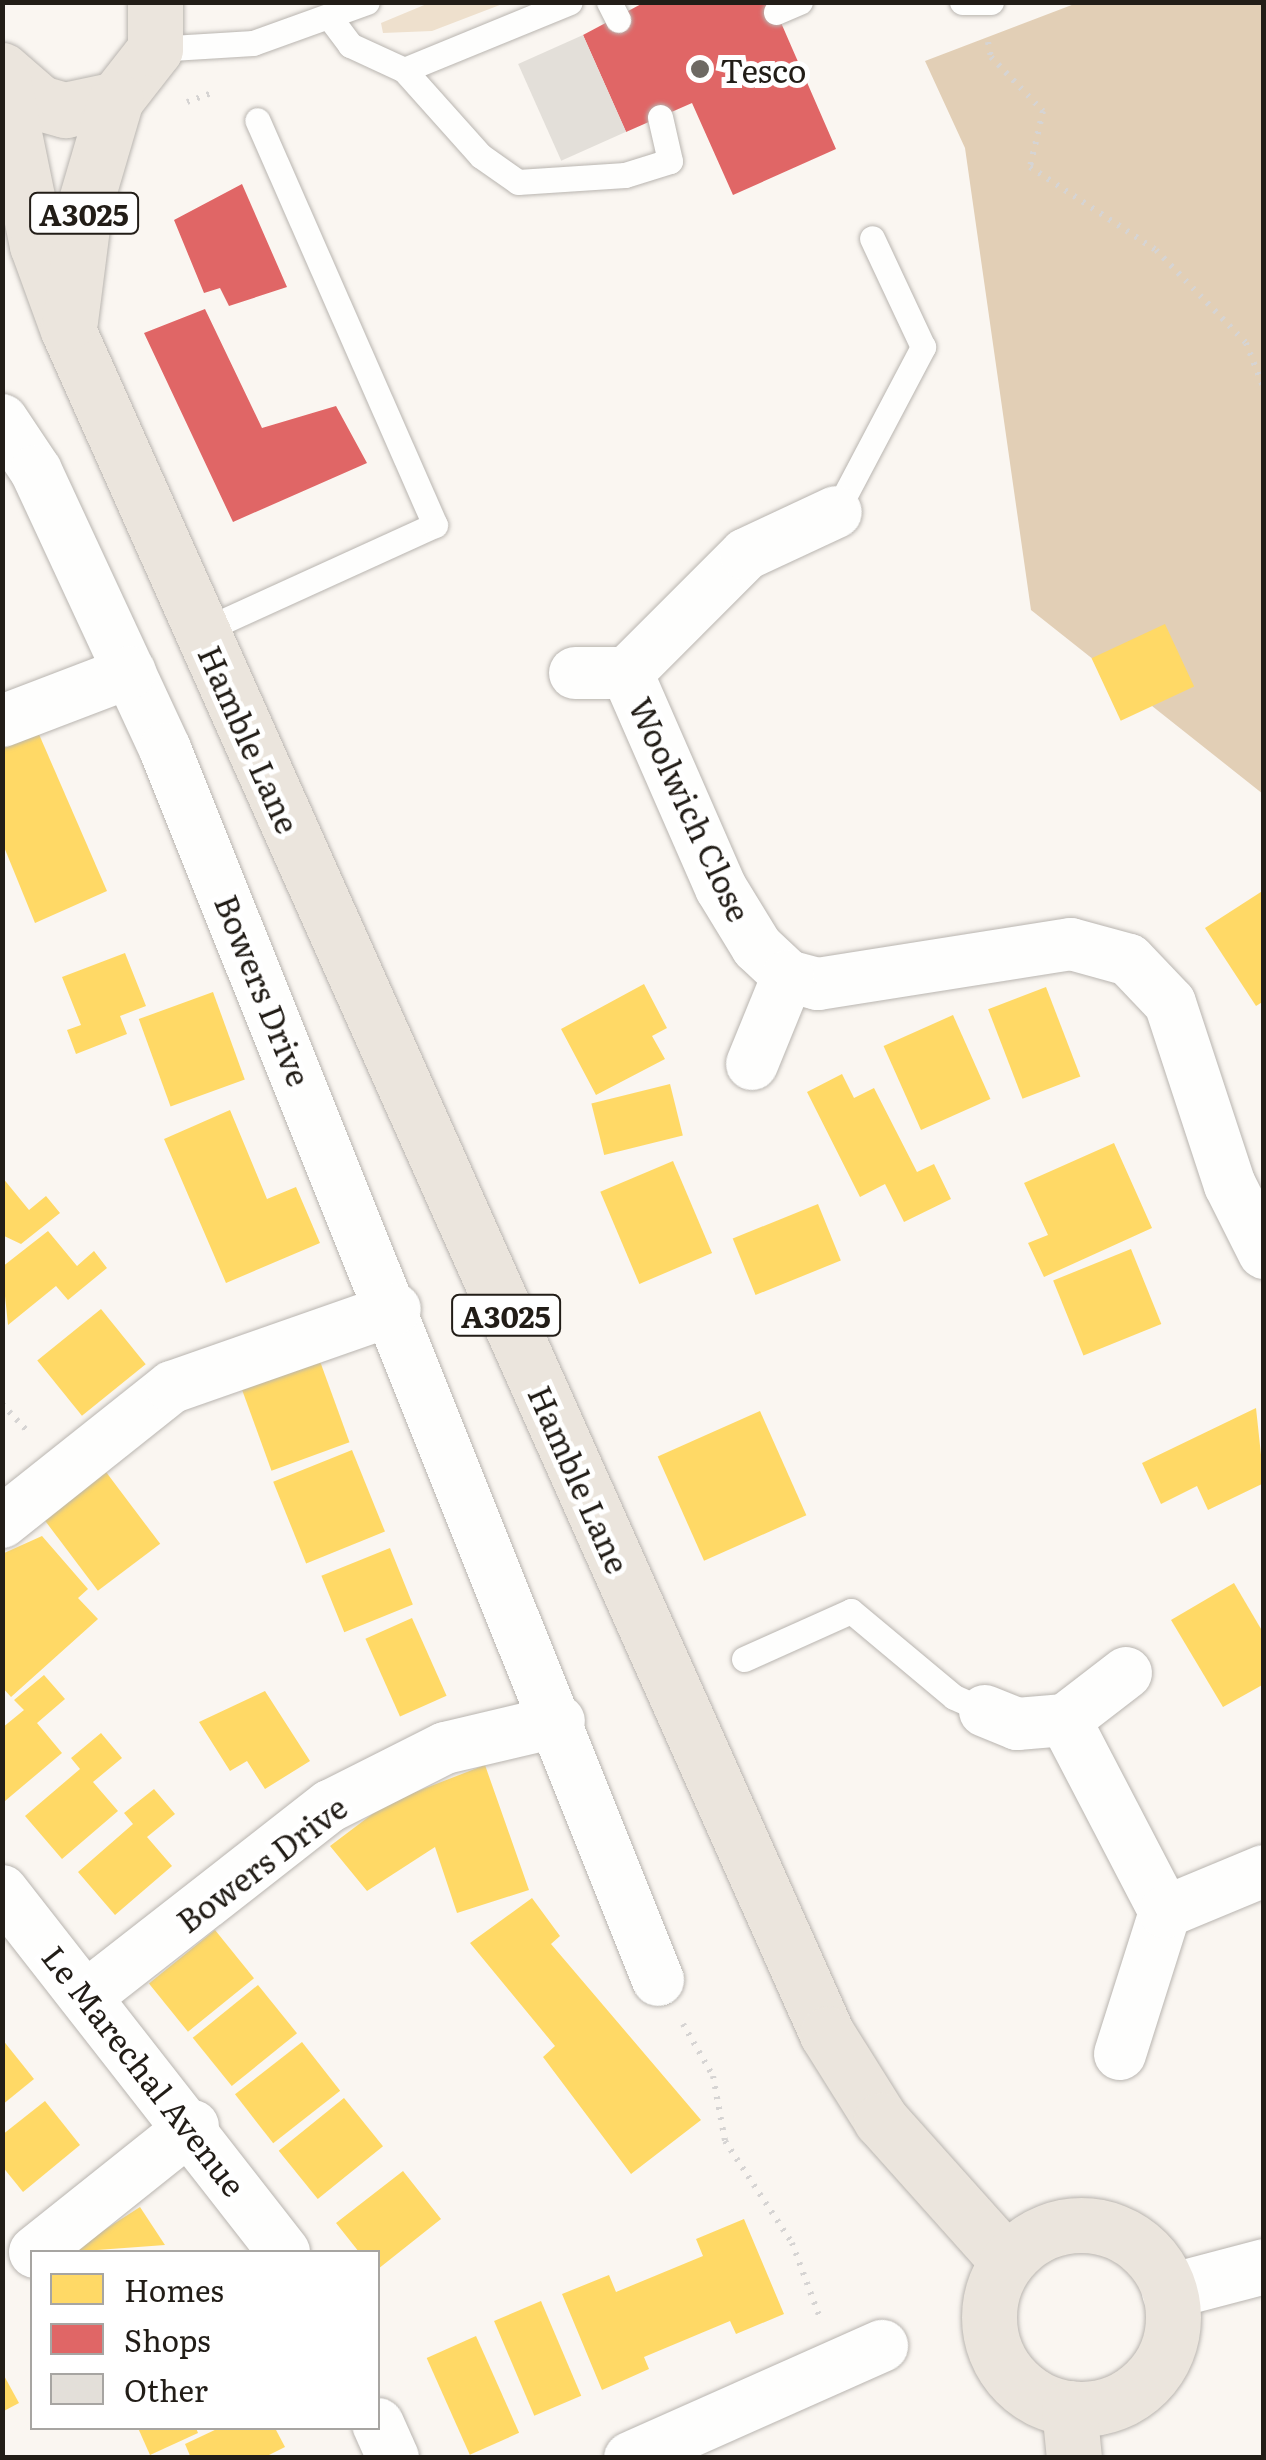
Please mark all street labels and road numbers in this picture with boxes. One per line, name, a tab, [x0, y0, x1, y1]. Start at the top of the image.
road number: A3025	[29, 188, 139, 238]
street label: Hamble Lane	[192, 639, 308, 839]
street label: Woolwich Close	[622, 691, 760, 927]
street label: Bowers Drive	[208, 889, 320, 1091]
road number: A3025	[451, 1290, 561, 1340]
street label: Hamble Lane	[522, 1379, 638, 1579]
street label: Bowers Drive	[168, 1787, 354, 1939]
street label: Le Marechal Avenue	[35, 1937, 255, 2203]

